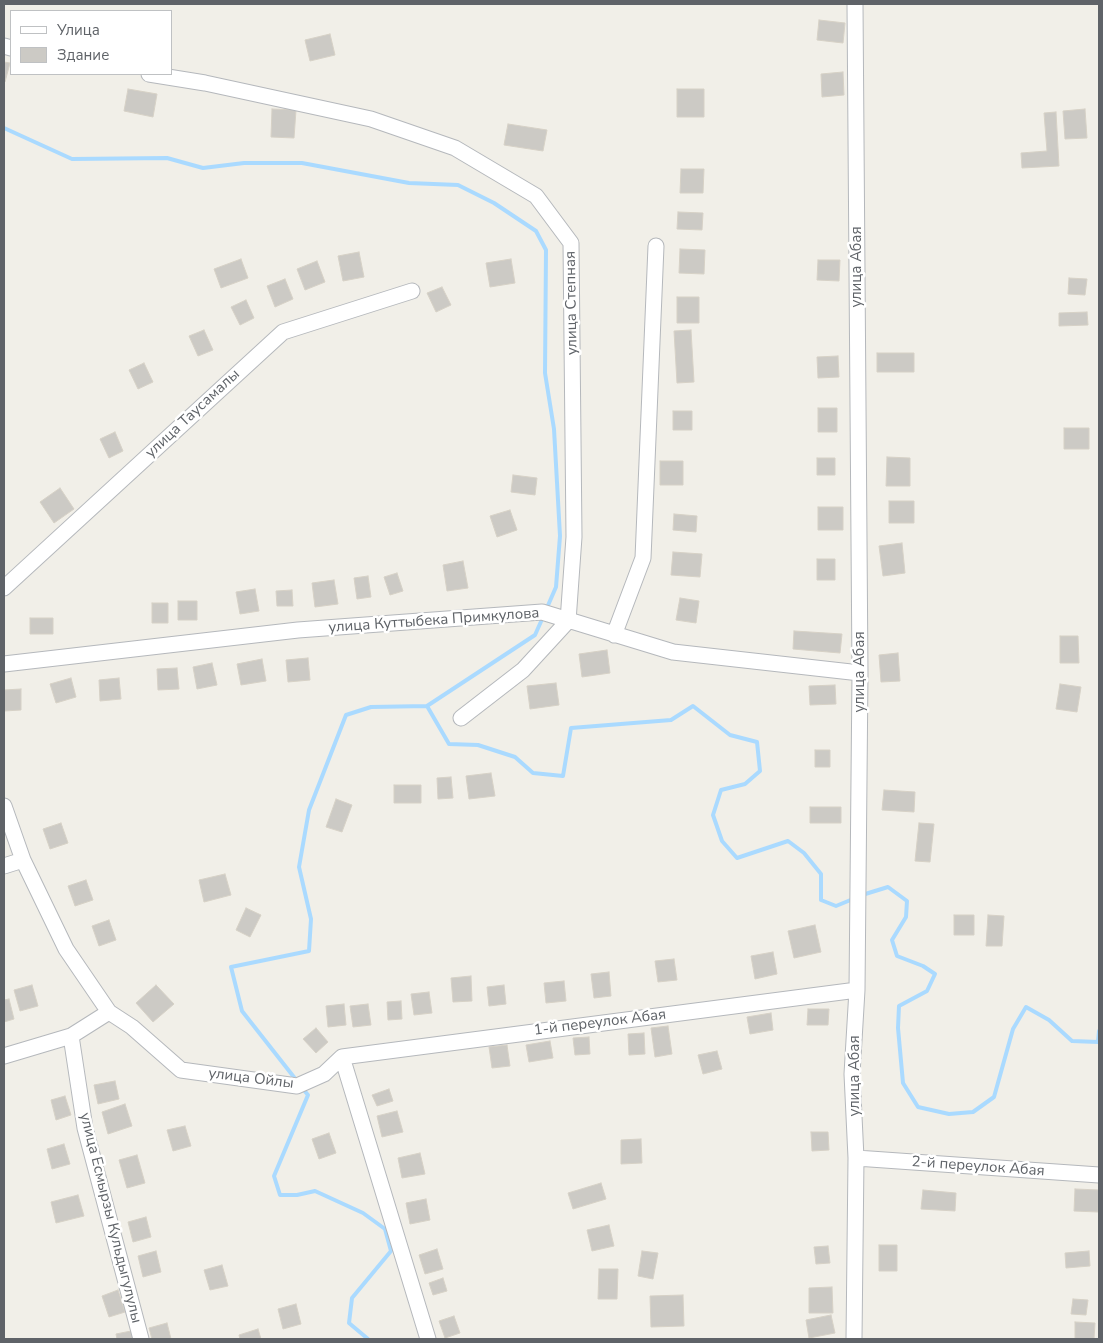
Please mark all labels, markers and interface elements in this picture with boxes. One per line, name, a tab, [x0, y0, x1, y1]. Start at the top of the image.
legend	[10, 10, 172, 75]
text: Улица	[57, 20, 100, 40]
text: Здание	[57, 45, 109, 65]
street label: улица Абая	[848, 227, 866, 307]
street label: улица Степная	[562, 251, 582, 355]
street label: улица Таусамалы	[142, 366, 244, 462]
street label: улица Куттыбека Примкулова	[328, 605, 540, 637]
street label: улица Абая	[851, 632, 869, 712]
street label: 1-й переулок Абая	[533, 1006, 667, 1040]
street label: улица Абая	[846, 1036, 864, 1116]
street label: улица Ойлы	[207, 1065, 295, 1093]
street label: улица Есмырзы Кульдыгулулы	[75, 1111, 145, 1325]
street label: 2-й переулок Абая	[911, 1153, 1045, 1181]

